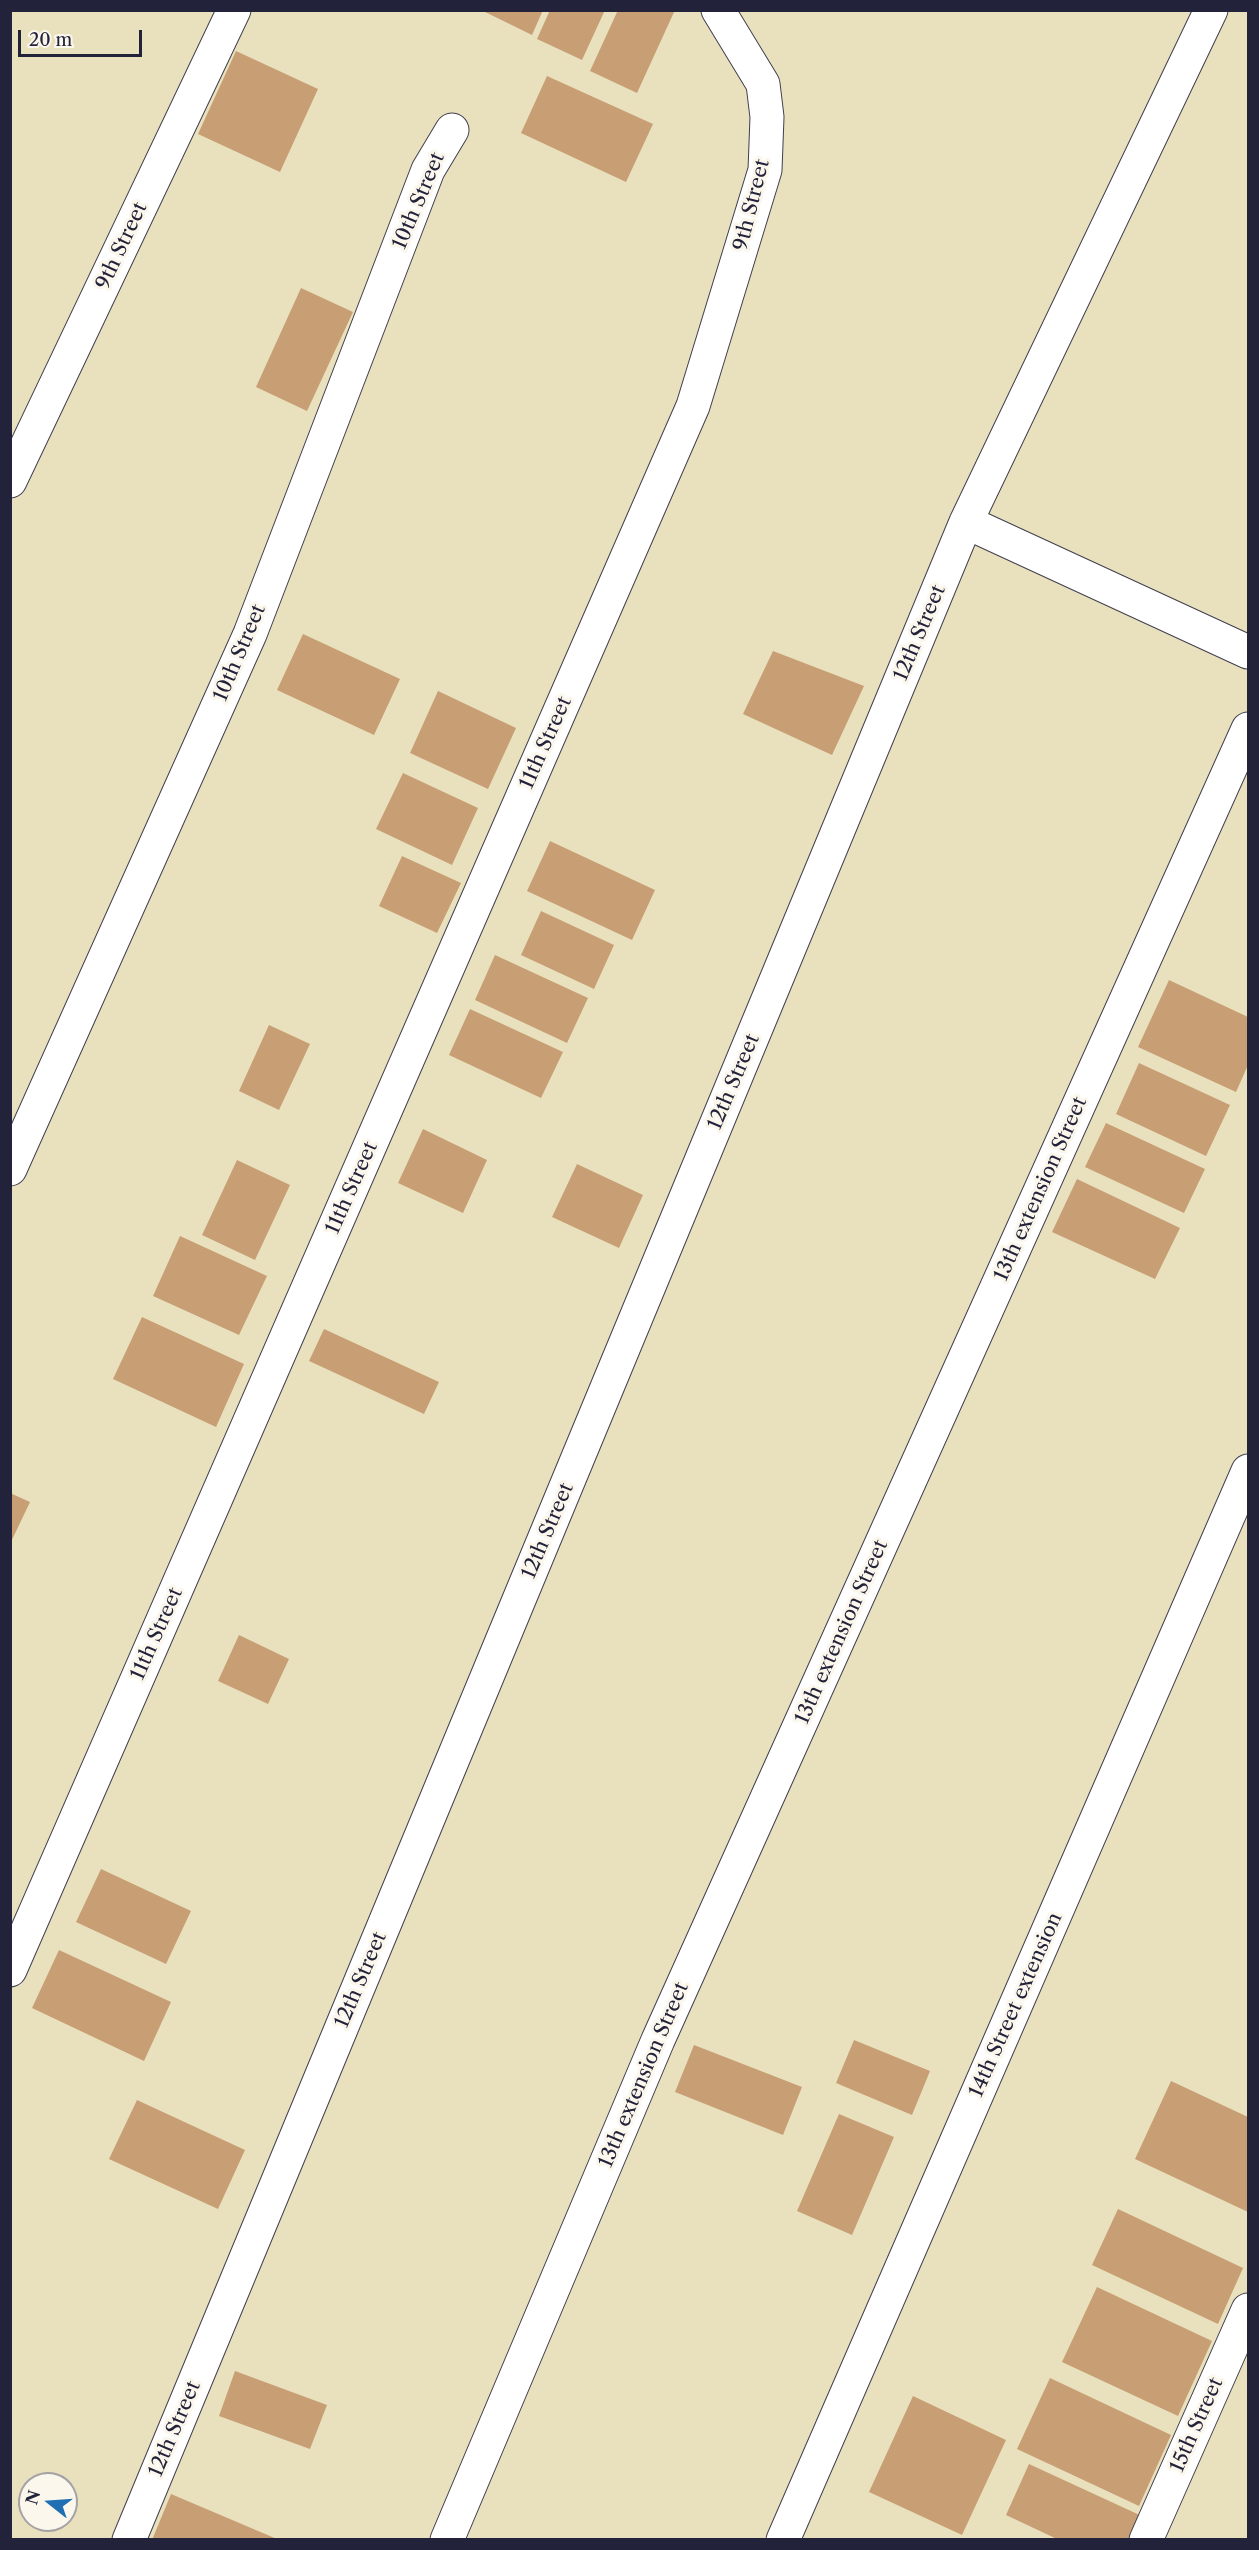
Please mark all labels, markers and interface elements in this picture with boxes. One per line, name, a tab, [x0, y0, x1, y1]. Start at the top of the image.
scale bar	[21, 18, 146, 56]
text: 20 m	[29, 29, 72, 51]
street label: 10th Street	[388, 149, 450, 253]
street label: 9th Street	[729, 157, 775, 253]
street label: 9th Street	[91, 199, 153, 293]
street label: 12th Street	[889, 582, 951, 684]
street label: 10th Street	[209, 601, 271, 705]
street label: 11th Street	[515, 693, 577, 793]
street label: 12th Street	[703, 1031, 765, 1133]
street label: 13th extension Street	[990, 1093, 1092, 1285]
street label: 11th Street	[321, 1138, 383, 1238]
street label: 12th Street	[517, 1480, 579, 1582]
street label: 13th extension Street	[791, 1536, 893, 1728]
street label: 11th Street	[126, 1584, 188, 1684]
street label: 14th Street extension	[965, 1909, 1067, 2101]
street label: 12th Street	[330, 1929, 392, 2031]
street label: 13th extension Street	[594, 1979, 694, 2171]
street label: 15th Street	[1166, 2374, 1228, 2476]
street label: 12th Street	[144, 2378, 206, 2480]
north arrow	[18, 2472, 78, 2532]
text: N	[21, 2488, 44, 2507]

